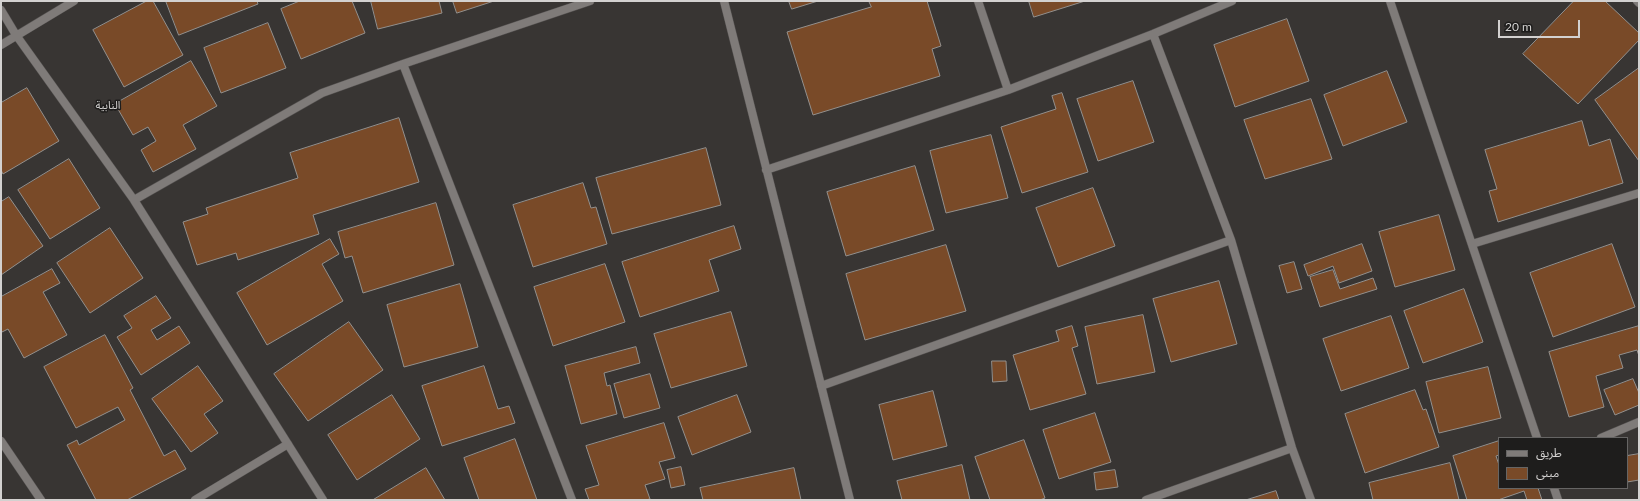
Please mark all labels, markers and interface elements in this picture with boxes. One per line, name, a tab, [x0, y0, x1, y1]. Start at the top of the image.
scale bar	[1500, 12, 1582, 38]
text: 20 m	[1505, 19, 1532, 34]
district label: النابية	[96, 98, 120, 112]
legend	[1498, 437, 1628, 489]
text: طريق	[1536, 445, 1562, 460]
text: مبنى	[1536, 465, 1559, 480]

